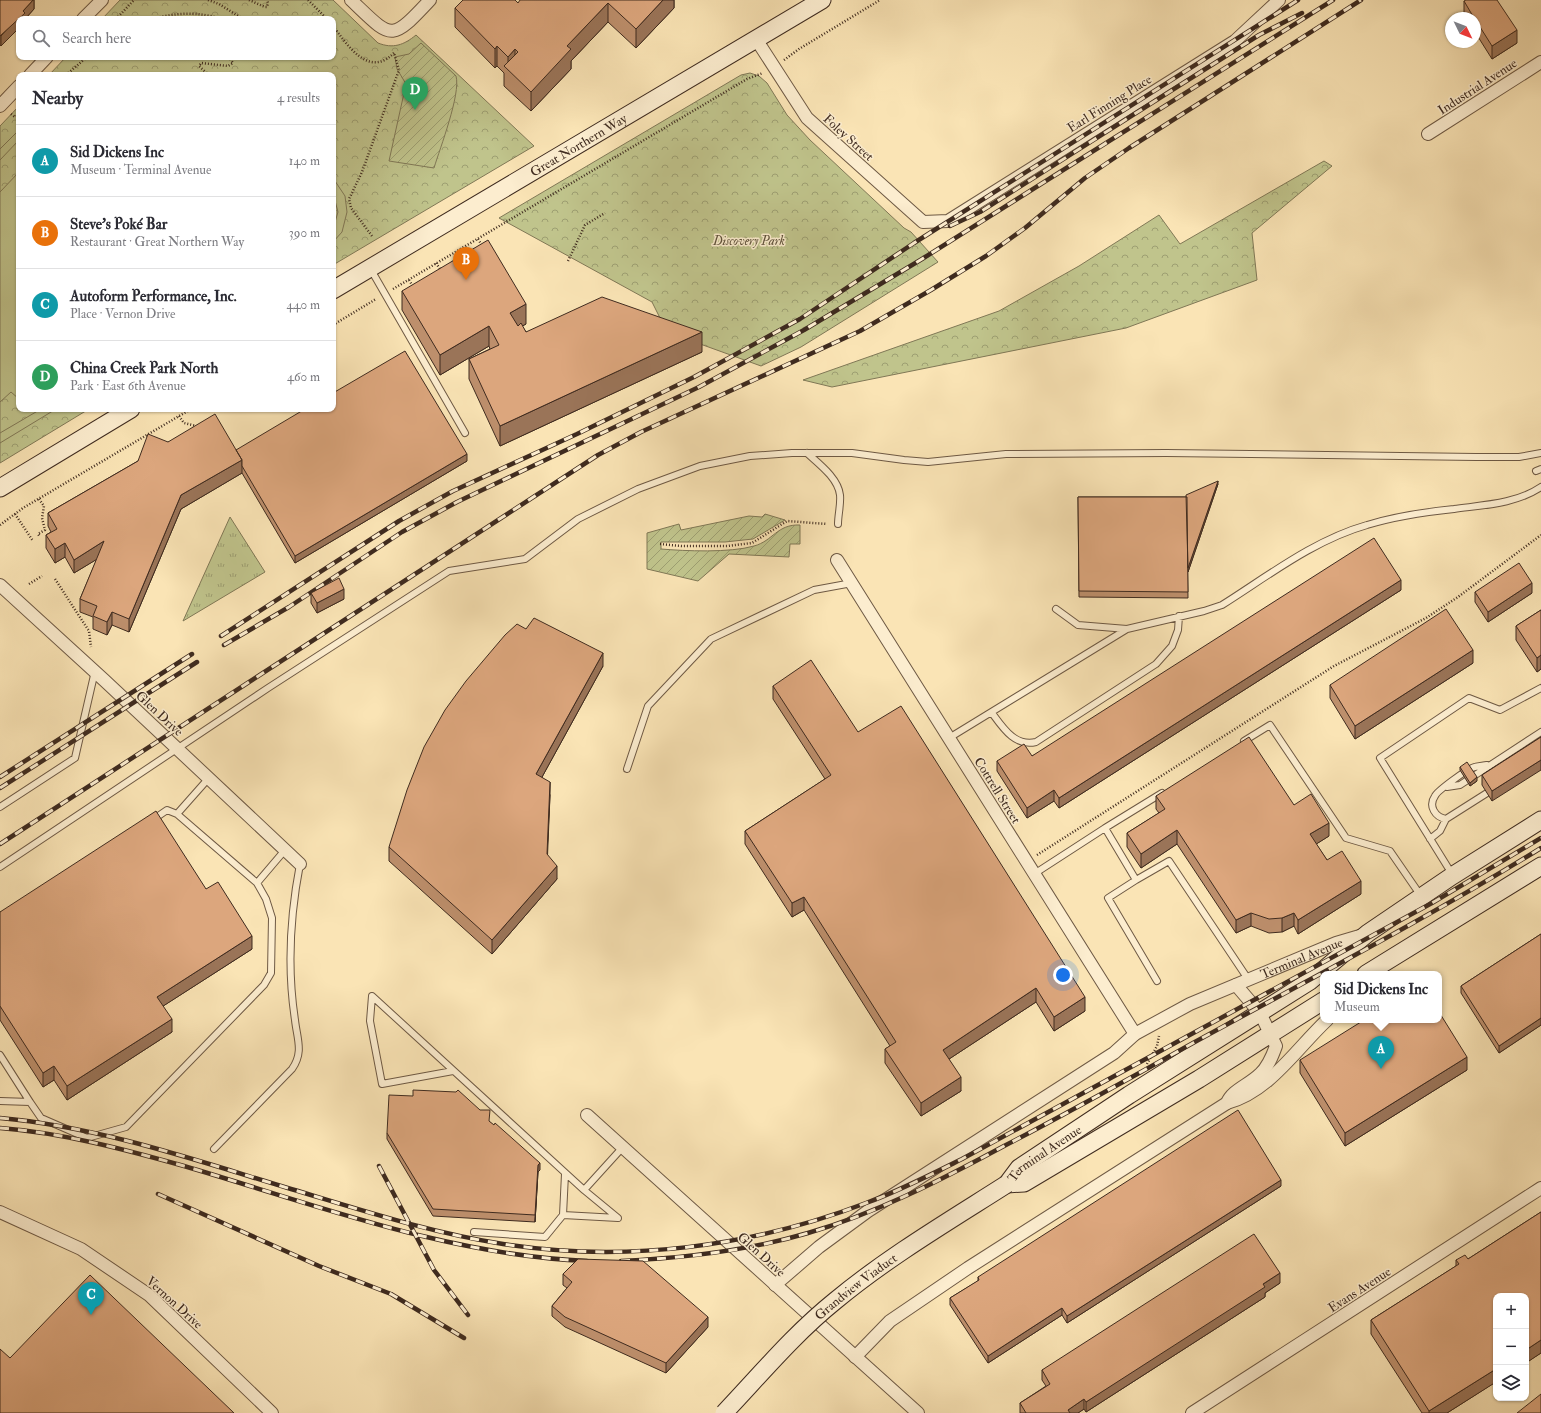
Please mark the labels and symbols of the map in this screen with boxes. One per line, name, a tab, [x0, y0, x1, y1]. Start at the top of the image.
north arrow	[1445, 12, 1481, 48]
street label: Industrial Avenue	[1435, 55, 1521, 118]
street label: Earl Finning Place	[1064, 71, 1155, 136]
pin: D	[402, 77, 428, 110]
street label: Great Northern Way	[527, 110, 631, 180]
street label: Foley Street	[819, 111, 877, 165]
park label: Discovery Park	[712, 233, 785, 249]
pin: B	[453, 247, 479, 280]
street label: Glen Drive	[132, 688, 187, 740]
street label: Cottrell Street	[970, 754, 1024, 827]
street label: Terminal Avenue	[1258, 934, 1345, 983]
your location	[1053, 965, 1073, 985]
pin: A	[1368, 1036, 1394, 1069]
street label: Terminal Avenue	[1004, 1122, 1085, 1185]
street label: Glen Drive	[734, 1229, 789, 1281]
street label: Grandview Viaduct	[811, 1250, 900, 1324]
street label: Evans Avenue	[1325, 1263, 1394, 1316]
street label: Vernon Drive	[143, 1273, 206, 1333]
pin: C	[78, 1282, 104, 1315]

